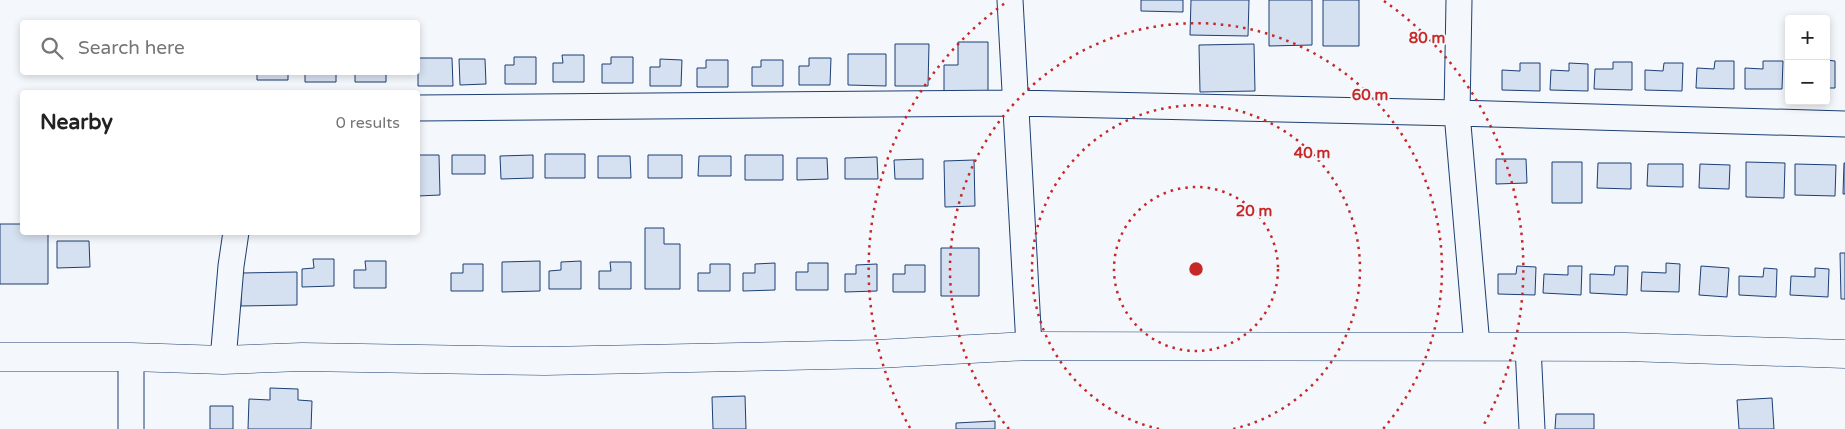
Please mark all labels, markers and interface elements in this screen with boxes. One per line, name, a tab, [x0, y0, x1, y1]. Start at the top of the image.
map controls	[1785, 15, 1830, 105]
button: +	[1785, 15, 1830, 60]
search box	[20, 20, 420, 75]
text: 80 m	[1409, 29, 1445, 47]
icon: search	[38, 34, 66, 62]
text: Search here	[78, 37, 185, 59]
button: −	[1785, 60, 1830, 105]
text: 60 m	[1352, 86, 1388, 104]
text: Nearby	[40, 110, 113, 135]
text: 0 results	[336, 113, 400, 133]
text: 40 m	[1294, 144, 1330, 162]
text: 20 m	[1236, 202, 1272, 220]
centre of rings	[1187, 260, 1205, 278]

